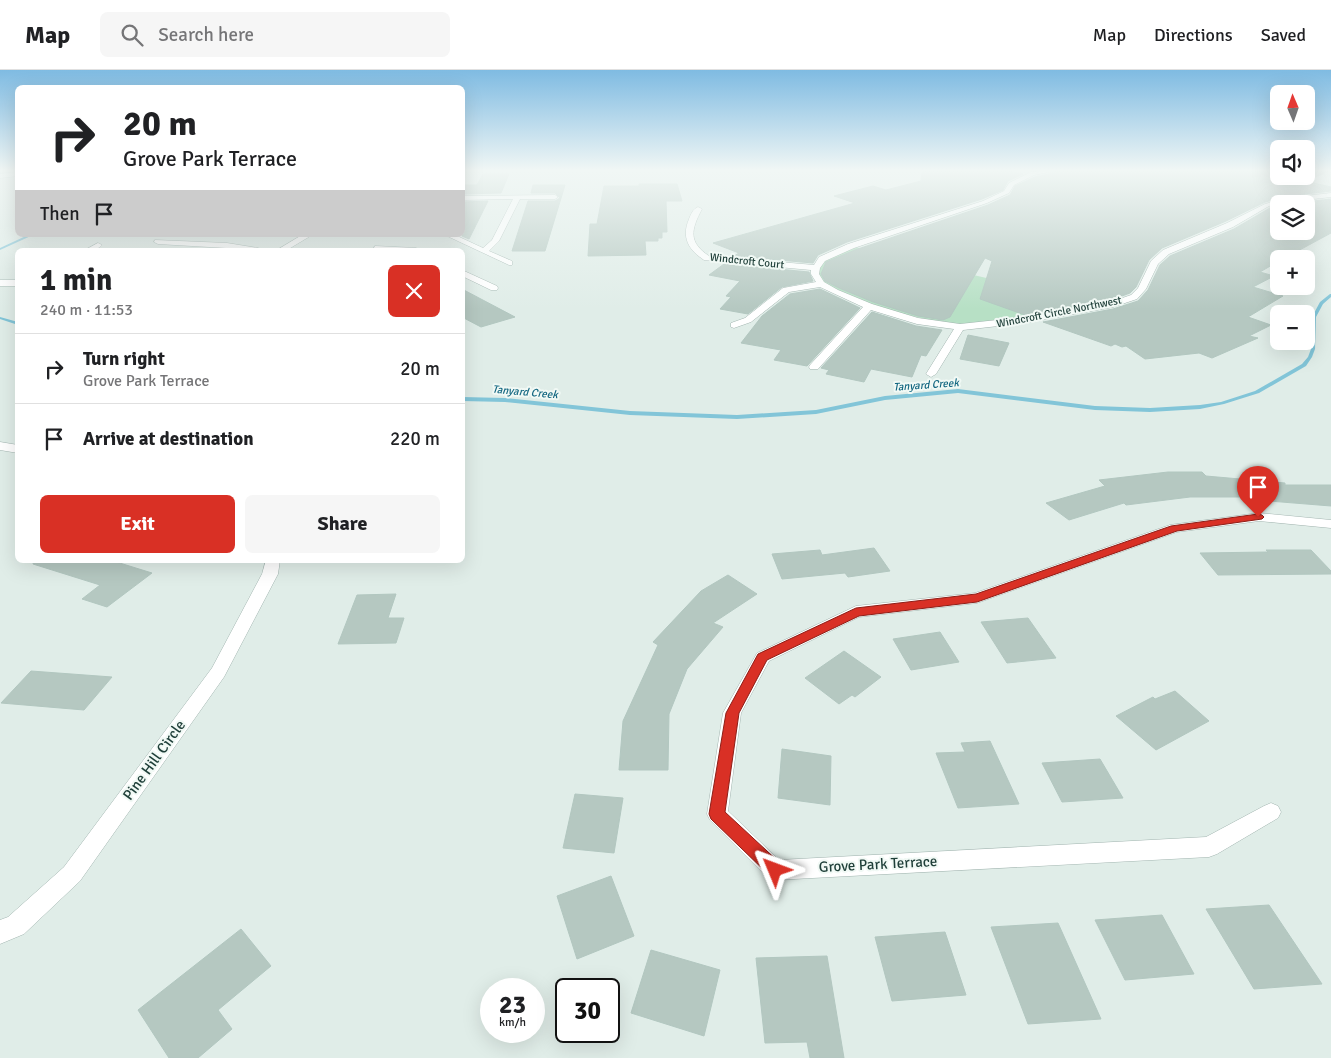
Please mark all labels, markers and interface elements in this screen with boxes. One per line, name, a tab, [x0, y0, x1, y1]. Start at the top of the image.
search box	[100, 12, 450, 57]
text: Map	[25, 20, 70, 50]
icon: search	[118, 21, 146, 49]
text: Search here	[158, 23, 254, 47]
text: Map	[1093, 24, 1126, 46]
text: Directions	[1154, 24, 1233, 46]
text: Saved	[1261, 24, 1306, 46]
north arrow	[1270, 85, 1315, 130]
map controls	[1270, 85, 1315, 350]
text: 20 m	[123, 102, 197, 145]
icon: right	[40, 105, 105, 170]
button: sound	[1270, 140, 1315, 185]
text: Grove Park Terrace	[123, 145, 297, 172]
button: layers	[1270, 195, 1315, 240]
icon: arrive	[90, 200, 118, 228]
text: Then	[40, 202, 80, 226]
button: +	[1270, 250, 1315, 295]
street label: Windcroft Court	[709, 251, 785, 271]
text: 1 min	[40, 262, 112, 299]
button: close	[388, 265, 440, 317]
street label: Windcroft Circle Northwest	[995, 293, 1123, 331]
text: 240 m · 11:53	[40, 300, 133, 320]
button: −	[1270, 305, 1315, 350]
text: Turn right	[83, 347, 165, 371]
icon: right	[40, 355, 68, 383]
text: 20 m	[400, 357, 440, 381]
text: Grove Park Terrace	[83, 371, 210, 391]
water label: Tanyard Creek	[893, 376, 961, 394]
water label: Tanyard Creek	[492, 383, 560, 401]
icon: arrive	[40, 425, 68, 453]
text: Arrive at destination	[83, 427, 254, 451]
text: 220 m	[390, 427, 440, 451]
pin	[1237, 466, 1279, 517]
icon: arrive	[1244, 473, 1272, 501]
button: Exit	[40, 495, 235, 553]
button: Share	[245, 495, 440, 553]
street label: Pine Hill Circle	[119, 716, 189, 804]
position arrow	[748, 843, 800, 895]
street label: Grove Park Terrace	[818, 852, 938, 876]
speed limit sign: 30	[555, 978, 620, 1043]
text: 23	[499, 989, 526, 1020]
text: km/h	[499, 1015, 526, 1030]

